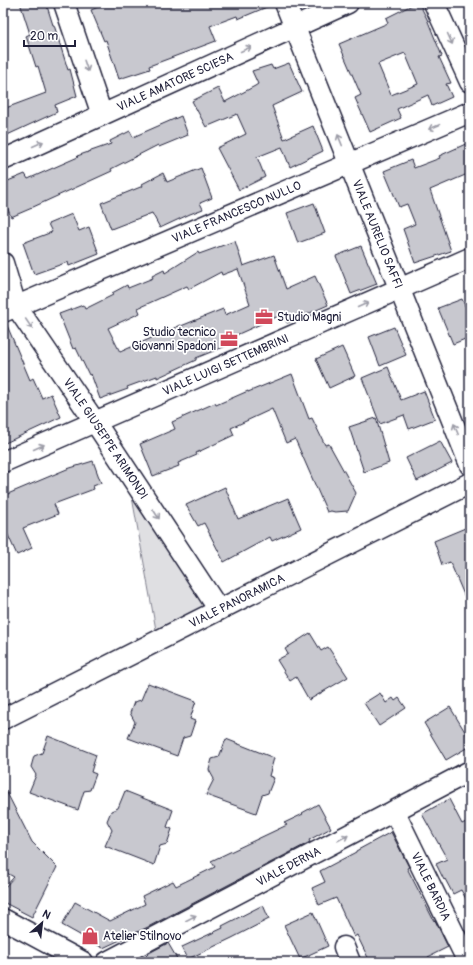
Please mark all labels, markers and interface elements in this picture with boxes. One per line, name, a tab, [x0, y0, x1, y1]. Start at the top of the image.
scale bar	[24, 22, 75, 48]
text: 20 m	[30, 29, 59, 44]
one-way arrow	[447, 32, 454, 44]
one-way arrow	[240, 45, 252, 52]
street label: VIALE AMATORE SCIESA	[114, 49, 236, 115]
one-way arrow	[82, 60, 90, 72]
one-way arrow	[429, 124, 441, 131]
one-way arrow	[335, 134, 343, 146]
one-way arrow	[32, 140, 44, 147]
street label: VIALE FRANCESCO NULLO	[170, 178, 304, 246]
street label: VIALE AURELIO SAFFI	[349, 178, 406, 291]
one-way arrow	[357, 300, 369, 308]
office icon: Studio Magni	[254, 307, 274, 327]
place label: Studio Magni	[277, 310, 341, 325]
one-way arrow	[25, 319, 33, 330]
place label: Studio tecnico Giovanni Spadoni	[131, 325, 217, 354]
office icon: Studio tecnico Giovanni Spadoni	[219, 329, 239, 349]
street label: VIALE LUIGI SETTEMBRINI	[160, 331, 291, 399]
street label: VIALE GIUSEPPE ARIMONDI	[60, 375, 151, 502]
one-way arrow	[451, 424, 459, 436]
one-way arrow	[32, 443, 44, 450]
one-way arrow	[152, 508, 160, 519]
street label: VIALE PANORAMICA	[187, 570, 287, 631]
one-way arrow	[337, 834, 349, 841]
street label: VIALE DERNA	[254, 843, 323, 890]
street label: VIALE BARDIA	[408, 850, 454, 923]
north arrow	[22, 903, 62, 943]
text: N	[40, 907, 53, 922]
one-way arrow	[185, 914, 197, 921]
shop icon: Atelier Stilnovo	[80, 926, 100, 946]
place label: Atelier Stilnovo	[103, 929, 182, 944]

